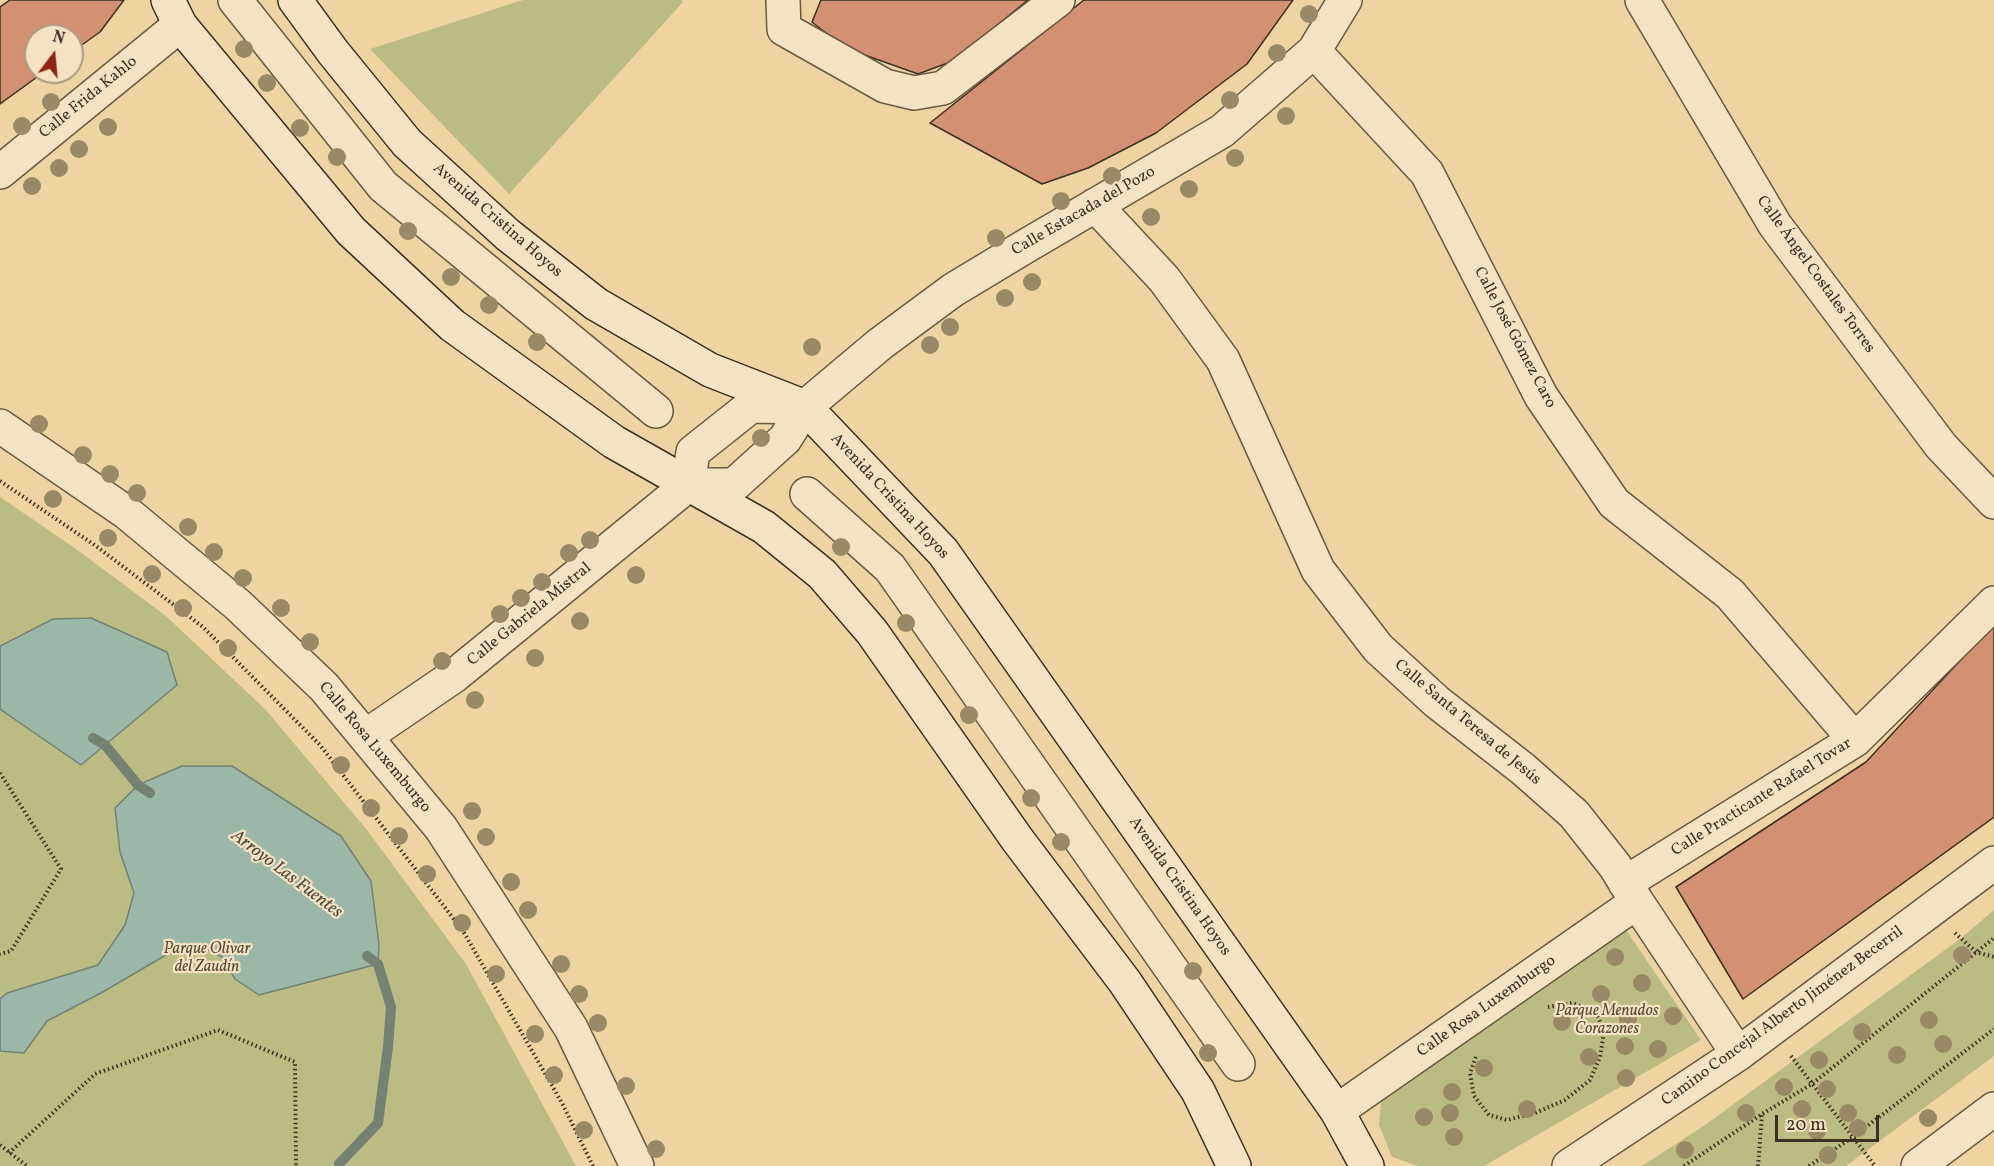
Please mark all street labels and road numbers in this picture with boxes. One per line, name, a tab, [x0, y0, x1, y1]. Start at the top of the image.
street label: Calle Frida Kahlo	[36, 53, 142, 143]
street label: Avenida Cristina Hoyos	[428, 160, 566, 282]
street label: Calle Estacada del Pozo	[1009, 163, 1159, 261]
street label: Calle Ángel Costales Torres	[1751, 193, 1879, 357]
street label: Calle José Gómez Caro	[1469, 264, 1559, 412]
street label: Avenida Cristina Hoyos	[826, 430, 952, 564]
street label: Calle Gabriela Mistral	[464, 559, 596, 671]
street label: Calle Santa Teresa de Jesús	[1390, 656, 1544, 790]
street label: Calle Rosa Luxemburgo	[314, 679, 434, 817]
street label: Calle Practicante Rafael Tovar	[1668, 735, 1856, 861]
street label: Avenida Cristina Hoyos	[1124, 814, 1234, 960]
street label: Camino Concejal Alberto Jiménez Becerril	[1658, 923, 1908, 1111]
street label: Calle Rosa Luxemburgo	[1414, 952, 1560, 1062]

